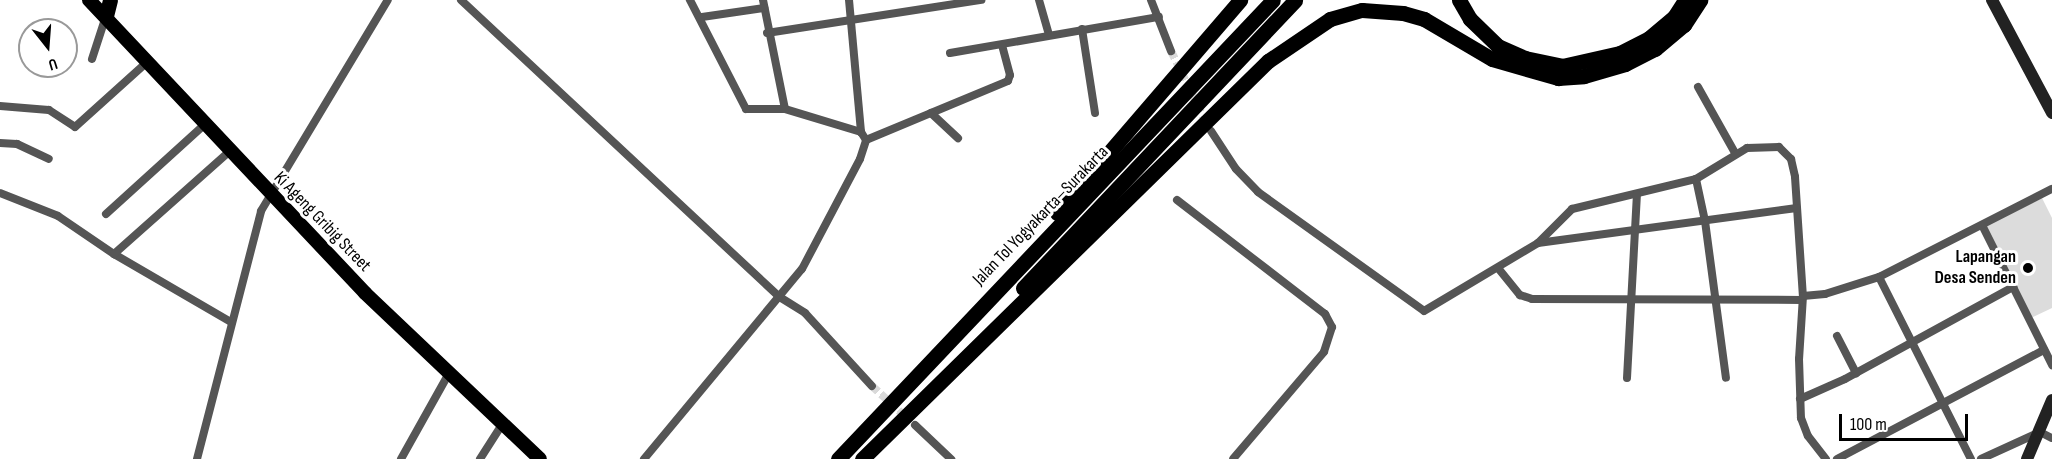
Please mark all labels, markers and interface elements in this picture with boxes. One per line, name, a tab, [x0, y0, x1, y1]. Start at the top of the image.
north arrow	[18, 18, 78, 78]
text: U	[46, 53, 60, 74]
street label: Jalan Tol Yogyakarta–Surakarta	[969, 142, 1113, 290]
street label: Ki Ageng Gribig Street	[269, 167, 375, 277]
place label: Lapangan Desa Senden	[1935, 247, 2016, 290]
marker: Lapangan Desa Senden	[2021, 261, 2035, 275]
scale bar	[1842, 402, 1971, 440]
text: 100 m	[1850, 414, 1887, 435]

